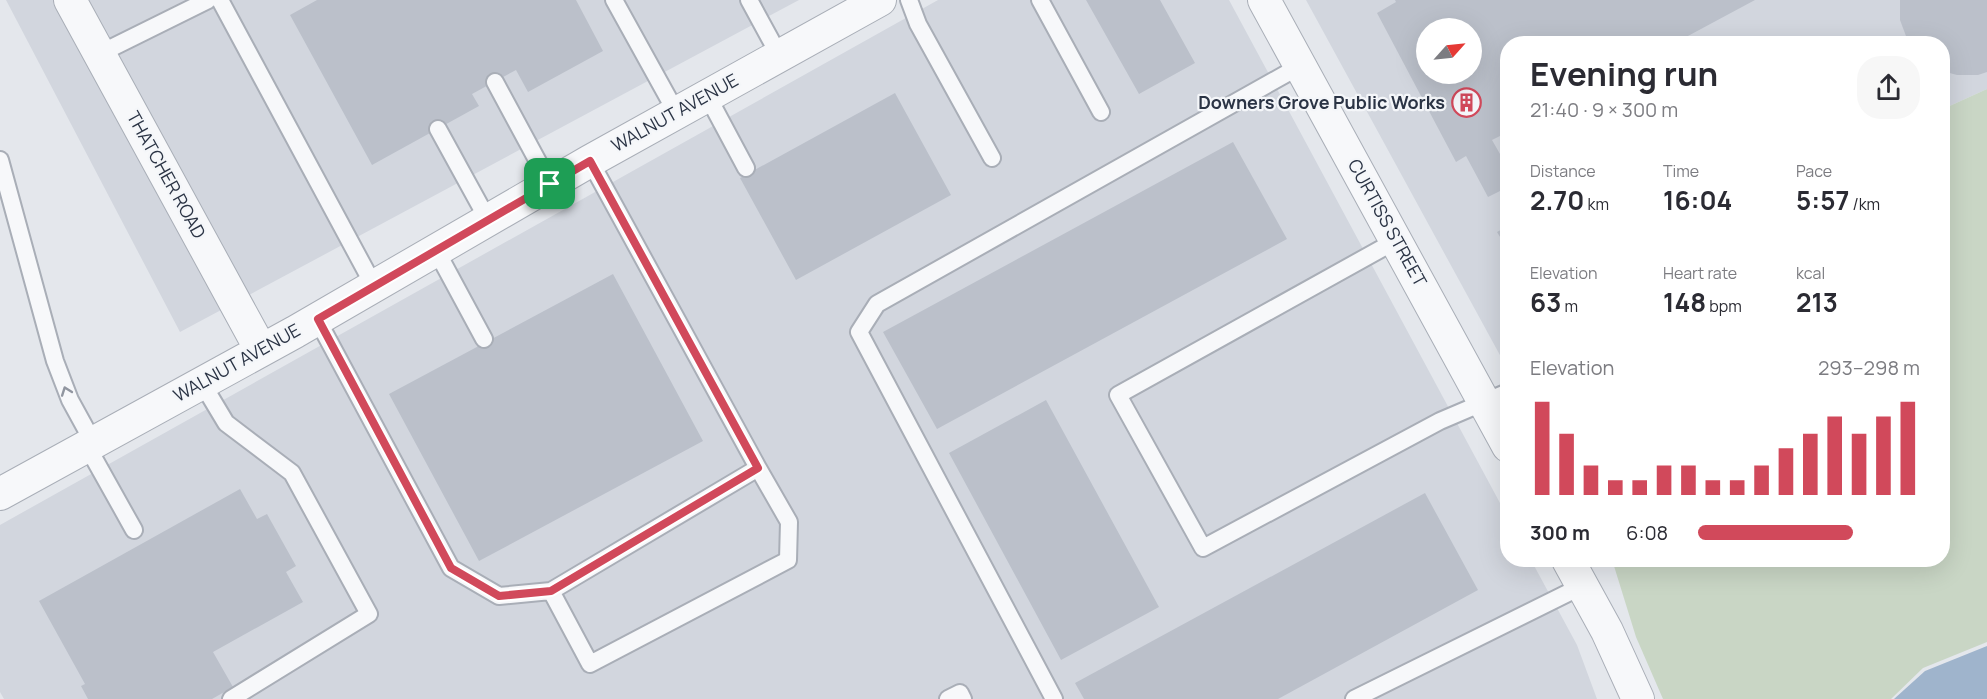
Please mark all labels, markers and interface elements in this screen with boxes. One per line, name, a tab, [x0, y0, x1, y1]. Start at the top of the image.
north arrow	[1416, 18, 1482, 84]
map controls	[1416, 18, 1482, 84]
text: Evening run	[1530, 51, 1718, 96]
button: share	[1857, 56, 1920, 119]
street label: WALNUT AVENUE	[607, 67, 742, 157]
building icon: Downers Grove Public Works	[1450, 87, 1482, 119]
place label: Downers Grove Public Works	[1198, 90, 1445, 114]
text: 21:40 · 9 × 300 m	[1530, 96, 1678, 123]
street label: THATCHER ROAD	[122, 107, 212, 242]
street label: CURTISS STREET	[1343, 154, 1433, 291]
pin	[524, 158, 575, 209]
text: Distance	[1530, 160, 1596, 182]
text: Time	[1663, 160, 1699, 182]
text: Pace	[1796, 160, 1832, 182]
icon: arrive	[533, 167, 566, 200]
text: 2.70	[1530, 182, 1584, 218]
text: 16:04	[1663, 182, 1732, 218]
text: 5:57	[1796, 182, 1849, 218]
text: km	[1584, 193, 1609, 215]
text: /km	[1849, 193, 1880, 215]
text: Elevation	[1530, 262, 1598, 284]
text: Heart rate	[1663, 262, 1737, 284]
text: kcal	[1796, 262, 1825, 284]
text: 63	[1530, 284, 1561, 320]
text: 148	[1663, 284, 1706, 320]
text: 213	[1796, 284, 1838, 320]
text: m	[1561, 295, 1578, 317]
text: bpm	[1706, 295, 1742, 317]
street label: WALNUT AVENUE	[169, 317, 304, 407]
text: Elevation	[1530, 354, 1614, 381]
text: 293–298 m	[1818, 354, 1920, 381]
one-way arrow	[61, 386, 73, 397]
text: 300 m	[1530, 519, 1590, 546]
text: 6:08	[1626, 519, 1668, 546]

